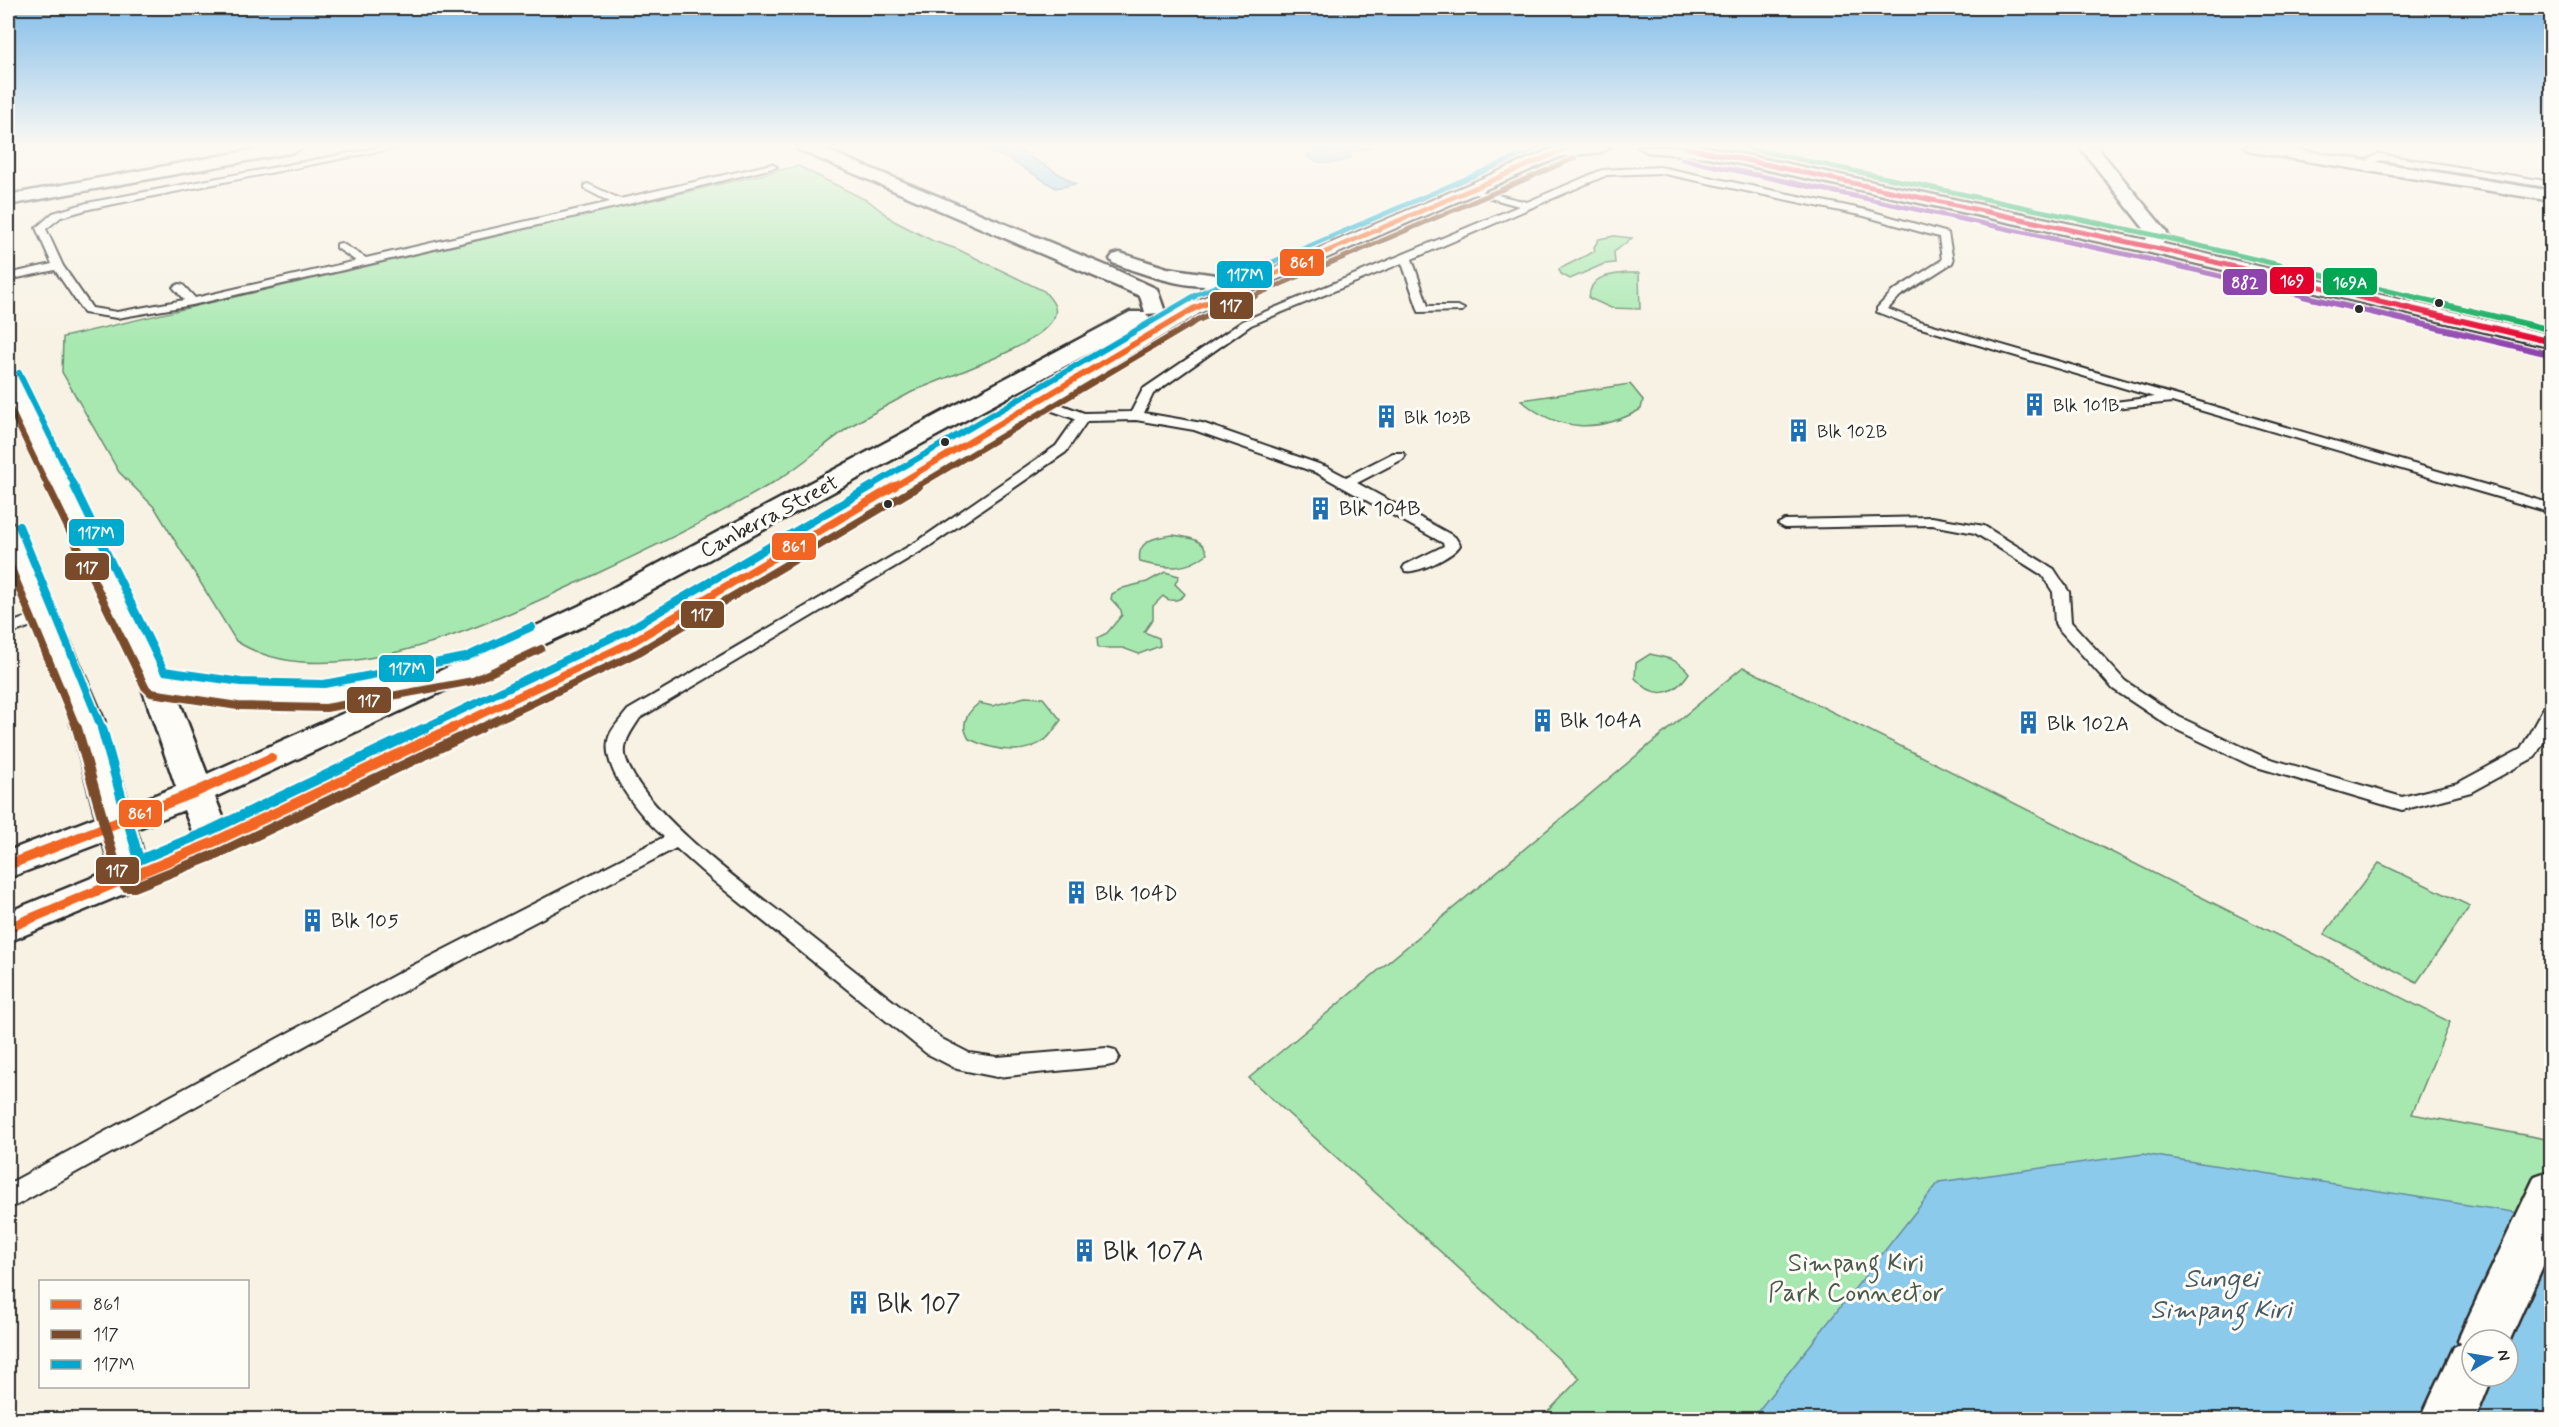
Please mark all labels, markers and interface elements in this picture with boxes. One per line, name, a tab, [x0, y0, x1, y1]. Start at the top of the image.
line badge: 861	[1279, 248, 1325, 277]
text: 861	[1290, 253, 1314, 274]
line badge: 117M	[1216, 260, 1273, 289]
text: 117M	[1227, 265, 1264, 286]
line badge: 169	[2269, 266, 2315, 295]
line badge: 169A	[2322, 267, 2378, 296]
line badge: 882	[2222, 268, 2268, 296]
text: 169	[2280, 271, 2304, 292]
text: 882	[2231, 273, 2259, 294]
text: 169A	[2333, 273, 2367, 294]
line badge: 117	[1209, 291, 1254, 320]
text: 117	[1220, 296, 1243, 317]
unlabelled marker	[2433, 297, 2445, 309]
unlabelled marker	[2353, 303, 2365, 315]
building icon: Blk 101B	[2022, 392, 2048, 418]
place label: Blk 101B	[2053, 394, 2119, 418]
building icon: Blk 103B	[1373, 404, 1399, 430]
place label: Blk 103B	[1404, 406, 1471, 430]
building icon: Blk 102B	[1786, 418, 1812, 444]
place label: Blk 102B	[1817, 420, 1887, 444]
unlabelled marker	[939, 436, 951, 448]
street label: Canberra Street	[695, 469, 844, 565]
building icon: Blk 104B	[1308, 495, 1334, 521]
place label: Blk 104B	[1339, 495, 1421, 523]
unlabelled marker	[882, 498, 894, 510]
line badge: 117M	[68, 518, 125, 547]
text: 117M	[78, 523, 115, 544]
line badge: 861	[771, 532, 817, 561]
text: 861	[782, 537, 806, 558]
line badge: 117	[64, 552, 110, 581]
text: 117	[76, 558, 99, 579]
line badge: 117	[680, 600, 725, 629]
text: 117	[691, 605, 714, 626]
line badge: 117M	[378, 654, 435, 683]
text: 117M	[389, 659, 426, 680]
line badge: 117	[346, 686, 392, 714]
text: 117	[358, 691, 381, 712]
building icon: Blk 104A	[1529, 707, 1555, 733]
place label: Blk 104A	[1560, 707, 1642, 735]
building icon: Blk 102A	[2016, 710, 2042, 736]
place label: Blk 102A	[2047, 710, 2129, 738]
line badge: 861	[118, 799, 163, 828]
text: 861	[128, 804, 152, 825]
line badge: 117	[95, 856, 140, 885]
text: 117	[106, 861, 129, 882]
building icon: Blk 104D	[1064, 880, 1090, 906]
place label: Blk 104D	[1095, 880, 1178, 908]
building icon: Blk 105	[300, 907, 326, 933]
place label: Blk 105	[331, 907, 399, 935]
place label: Blk 107A	[1103, 1236, 1204, 1270]
building icon: Blk 107A	[1072, 1238, 1098, 1264]
park label: Simpang Kiri Park Connector	[1768, 1247, 1944, 1311]
water label: Sungei Simpang Kiri	[2150, 1262, 2294, 1331]
legend	[39, 1280, 249, 1388]
place label: Blk 107	[877, 1288, 961, 1322]
building icon: Blk 107	[846, 1290, 872, 1316]
text: 861	[93, 1293, 120, 1317]
text: 117	[93, 1323, 119, 1347]
north arrow	[2460, 1328, 2520, 1388]
text: N	[2492, 1348, 2515, 1363]
text: 117M	[93, 1353, 135, 1377]

